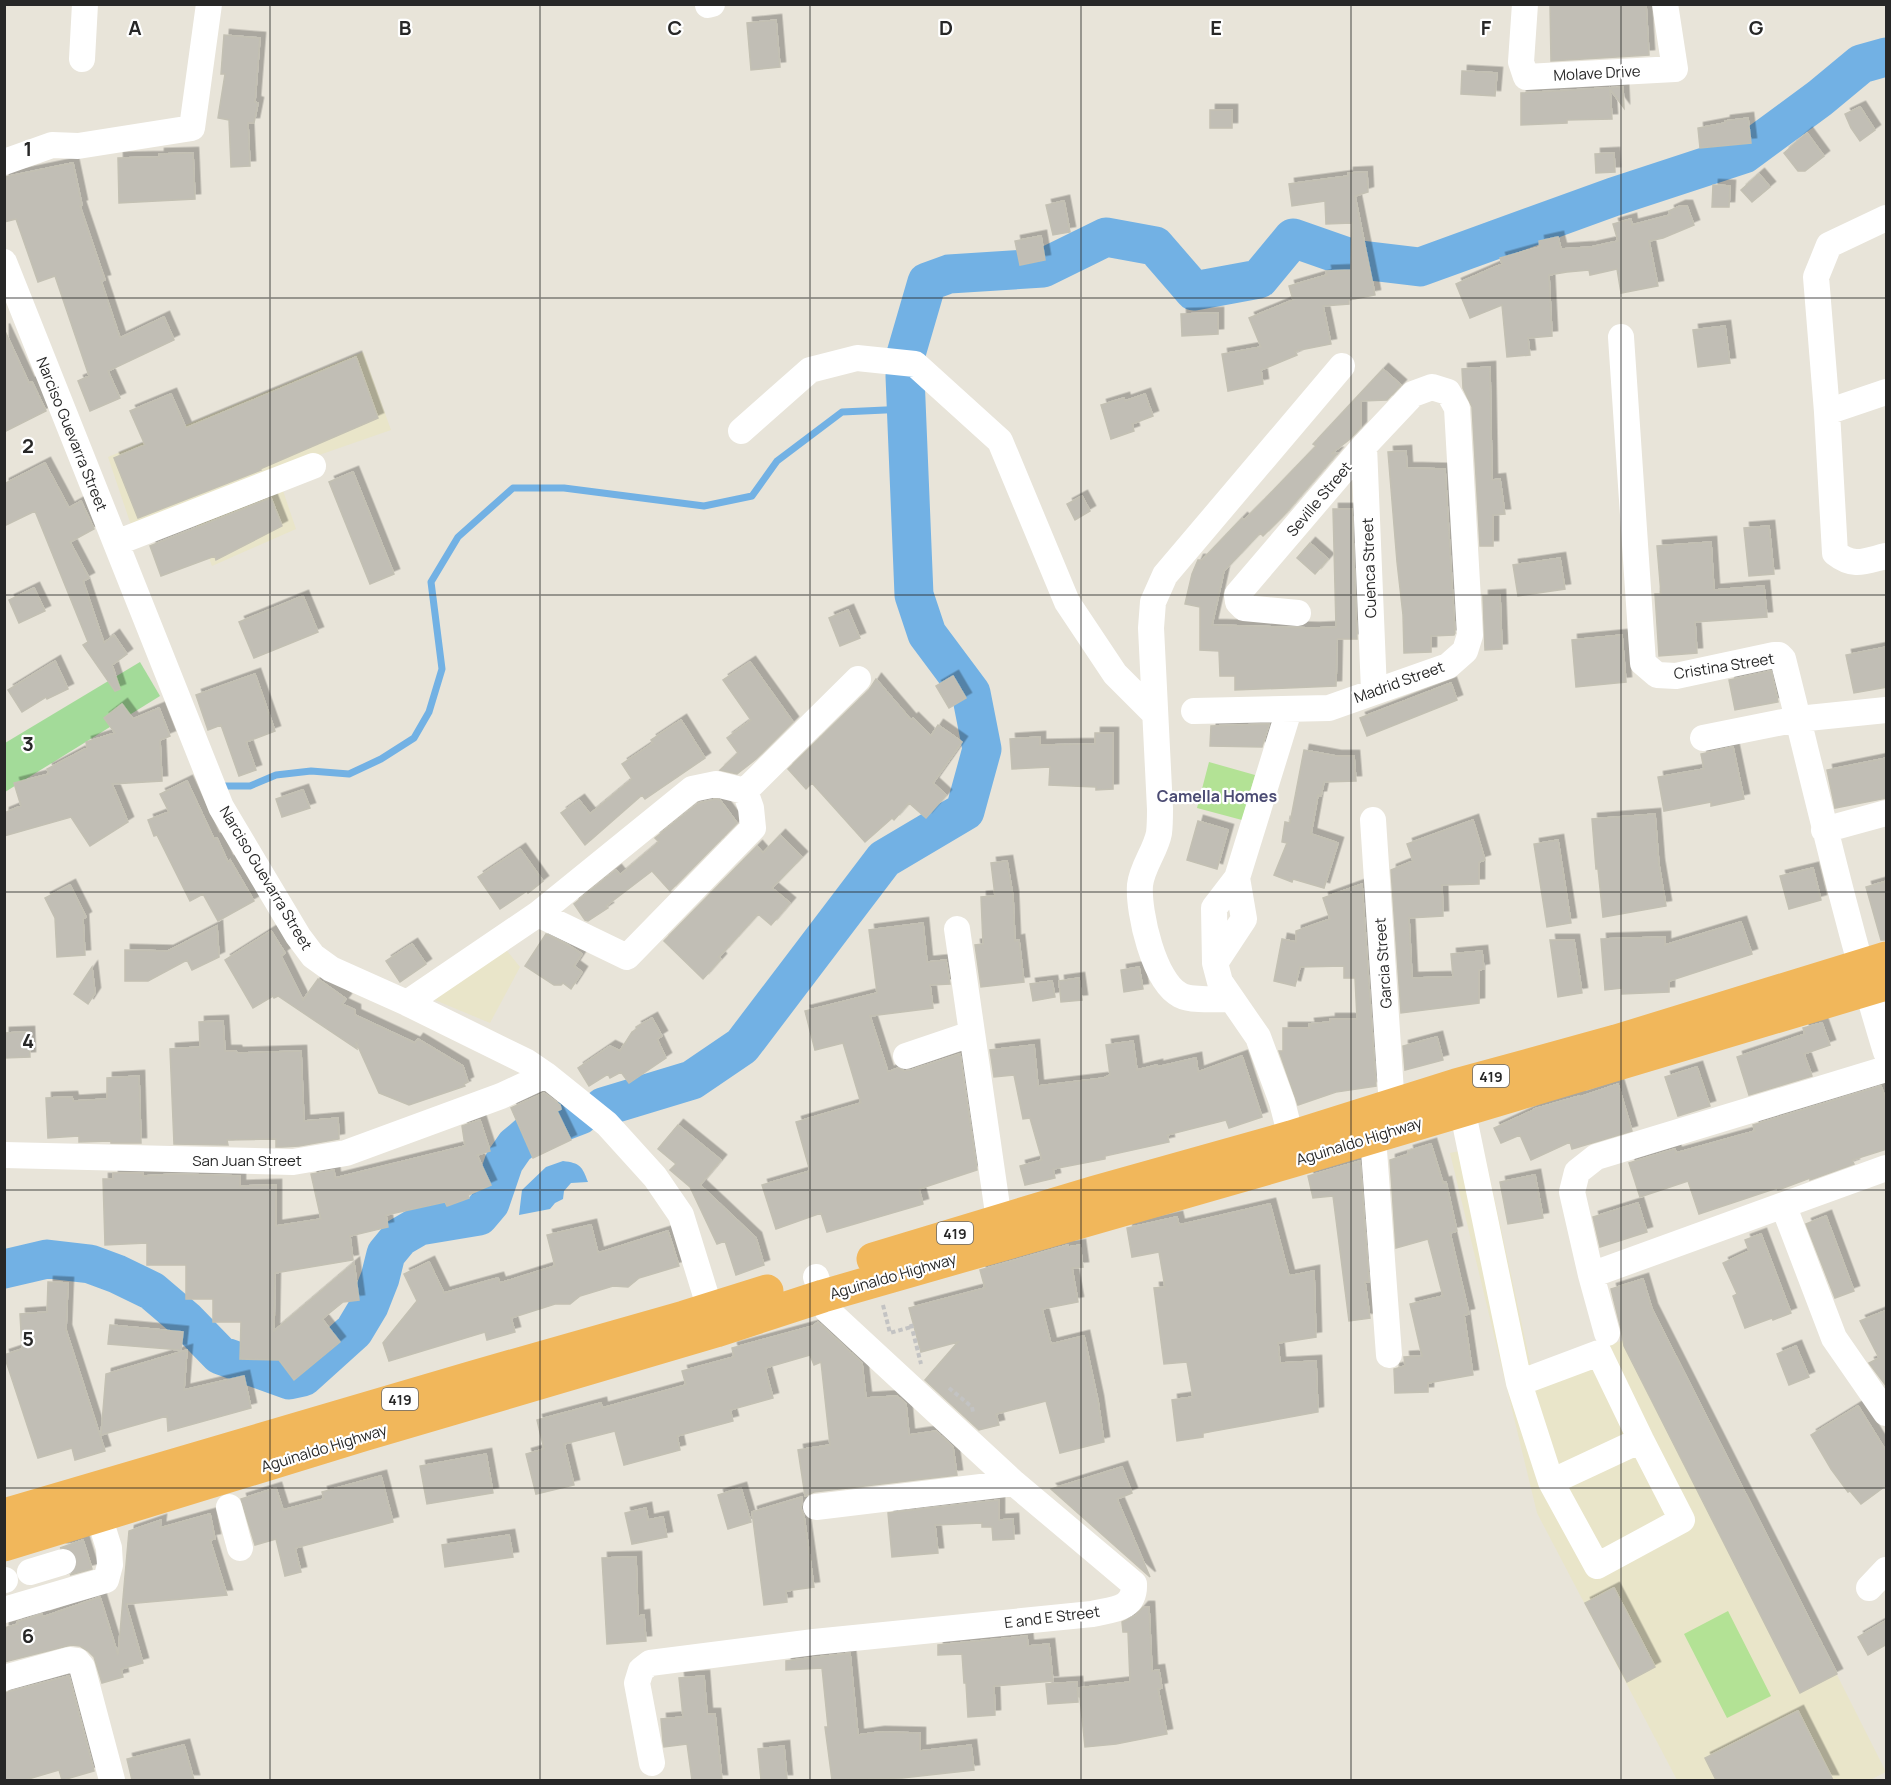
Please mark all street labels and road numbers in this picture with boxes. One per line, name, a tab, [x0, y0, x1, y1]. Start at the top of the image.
street label: Molave Drive	[1553, 60, 1641, 86]
street label: Narciso Guevarra Street	[31, 354, 113, 514]
street label: Seville Street	[1281, 457, 1357, 541]
street label: Cuenca Street	[1357, 517, 1381, 619]
street label: Cristina Street	[1672, 648, 1776, 684]
street label: Madrid Street	[1351, 656, 1447, 708]
street label: Narciso Guevarra Street	[215, 802, 317, 954]
street label: Garcia Street	[1369, 917, 1397, 1009]
road number: 419	[1473, 1065, 1509, 1087]
street label: Aguinaldo Highway	[1293, 1112, 1425, 1170]
street label: San Juan Street	[192, 1150, 302, 1171]
road number: 419	[937, 1222, 973, 1244]
street label: Aguinaldo Highway	[827, 1248, 959, 1304]
road number: 419	[382, 1388, 418, 1410]
street label: Aguinaldo Highway	[258, 1419, 390, 1477]
street label: E and E Street	[1003, 1601, 1101, 1633]

